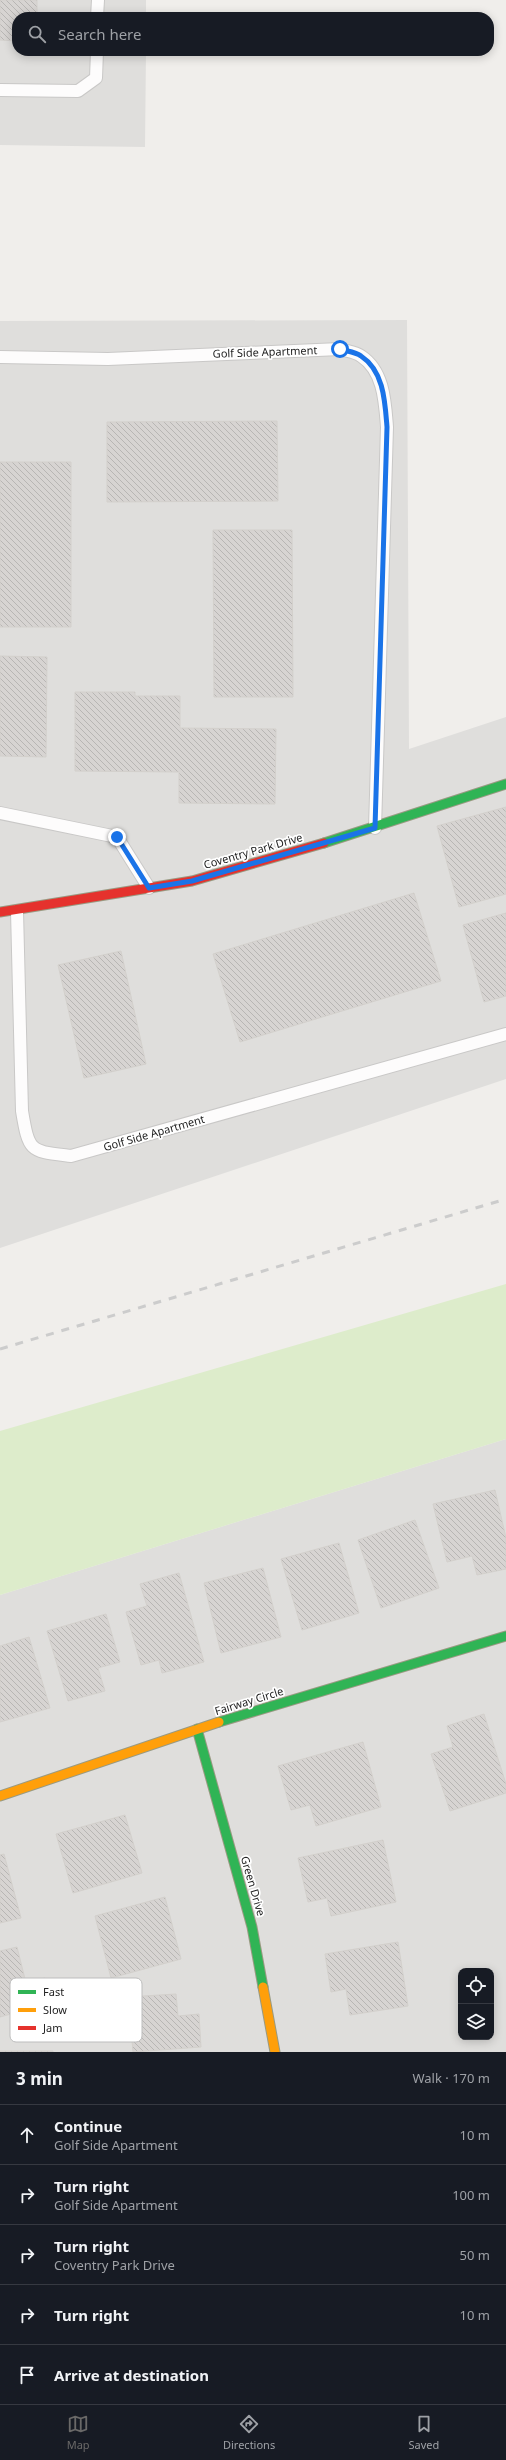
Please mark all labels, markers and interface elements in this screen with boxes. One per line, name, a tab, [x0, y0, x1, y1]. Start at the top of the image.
search box	[12, 12, 494, 56]
icon: search	[26, 23, 48, 45]
text: Search here	[58, 24, 141, 44]
route start	[331, 340, 349, 358]
street label: Golf Side Apartment	[212, 342, 318, 361]
route end	[108, 828, 126, 846]
street label: Coventry Park Drive	[202, 829, 304, 872]
street label: Golf Side Apartment	[102, 1111, 206, 1154]
street label: Fairway Circle	[213, 1683, 285, 1718]
street label: Green Drive	[238, 1854, 269, 1918]
map controls	[458, 1968, 494, 2040]
button: locate	[458, 1968, 494, 2004]
legend	[10, 1978, 142, 2042]
text: Fast	[43, 1984, 64, 1999]
text: Slow	[43, 2002, 67, 2017]
button: layers	[458, 2004, 494, 2040]
text: Jam	[42, 2020, 62, 2035]
text: 3 min	[16, 2067, 63, 2090]
text: Walk · 170 m	[412, 2069, 490, 2087]
text: Continue	[54, 2116, 122, 2136]
icon: ahead	[16, 2124, 38, 2146]
text: 10 m	[460, 2126, 490, 2144]
text: Golf Side Apartment	[54, 2136, 178, 2154]
text: Turn right	[54, 2176, 129, 2196]
icon: right	[16, 2184, 38, 2206]
text: 100 m	[452, 2186, 490, 2204]
text: Golf Side Apartment	[54, 2196, 178, 2214]
text: Turn right	[54, 2236, 129, 2256]
icon: right	[16, 2244, 38, 2266]
text: 50 m	[460, 2246, 490, 2264]
text: Coventry Park Drive	[54, 2256, 175, 2274]
icon: right	[16, 2304, 38, 2326]
text: Turn right	[54, 2305, 129, 2325]
text: 10 m	[460, 2306, 490, 2324]
icon: arrive	[16, 2364, 38, 2386]
text: Arrive at destination	[54, 2365, 209, 2385]
tab: Map	[67, 2413, 90, 2452]
tab: Directions	[223, 2413, 275, 2452]
tab: Saved	[409, 2413, 439, 2452]

